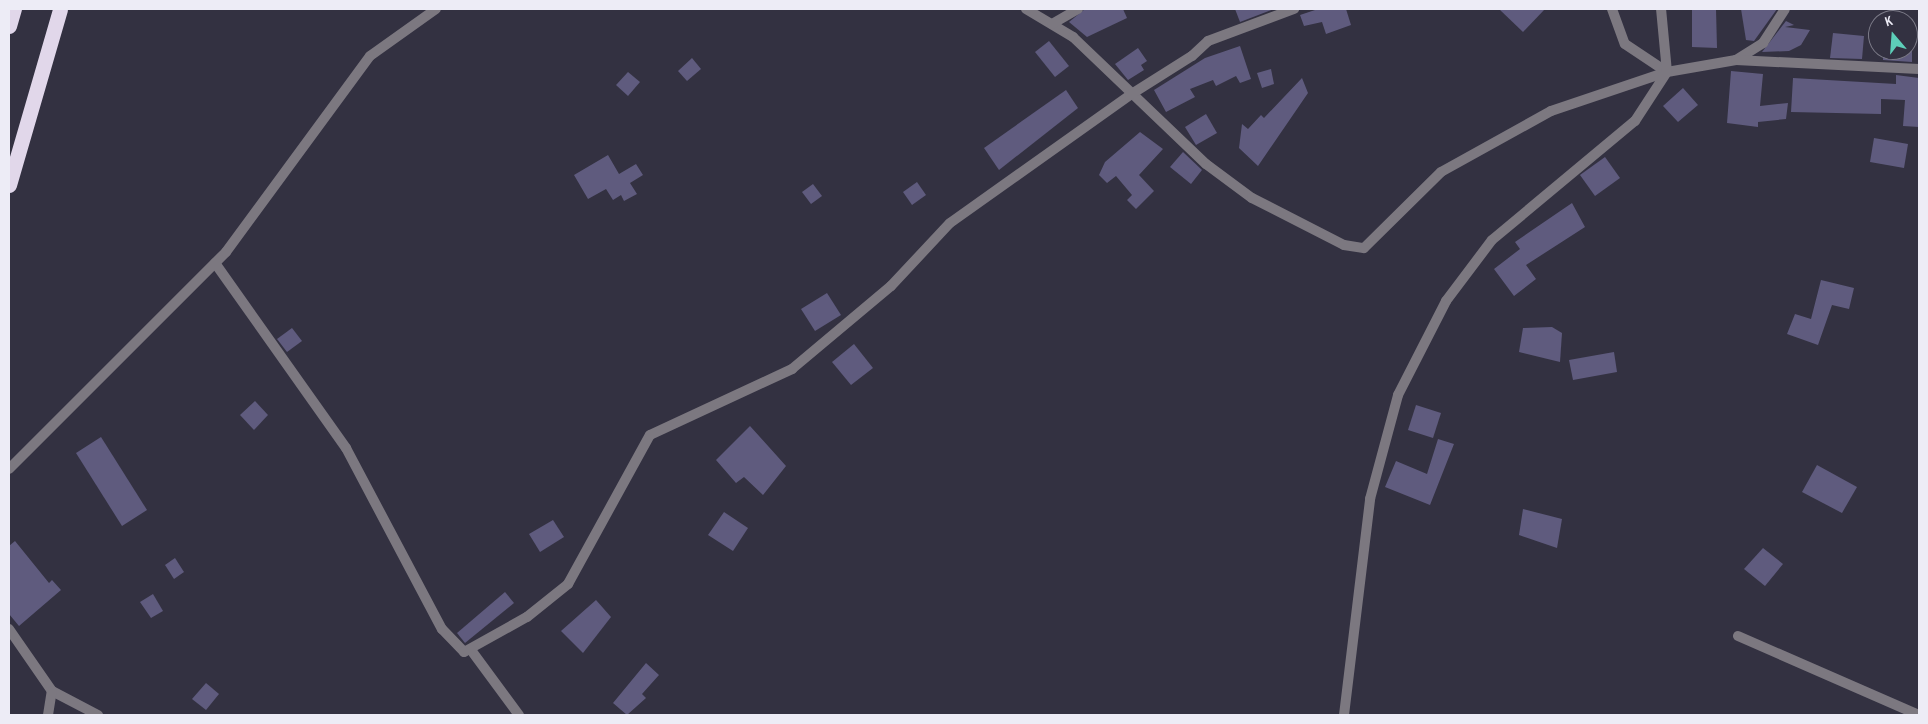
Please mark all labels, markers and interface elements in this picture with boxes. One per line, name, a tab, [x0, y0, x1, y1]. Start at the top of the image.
north arrow	[1868, 10, 1918, 60]
text: K	[1883, 12, 1894, 30]

